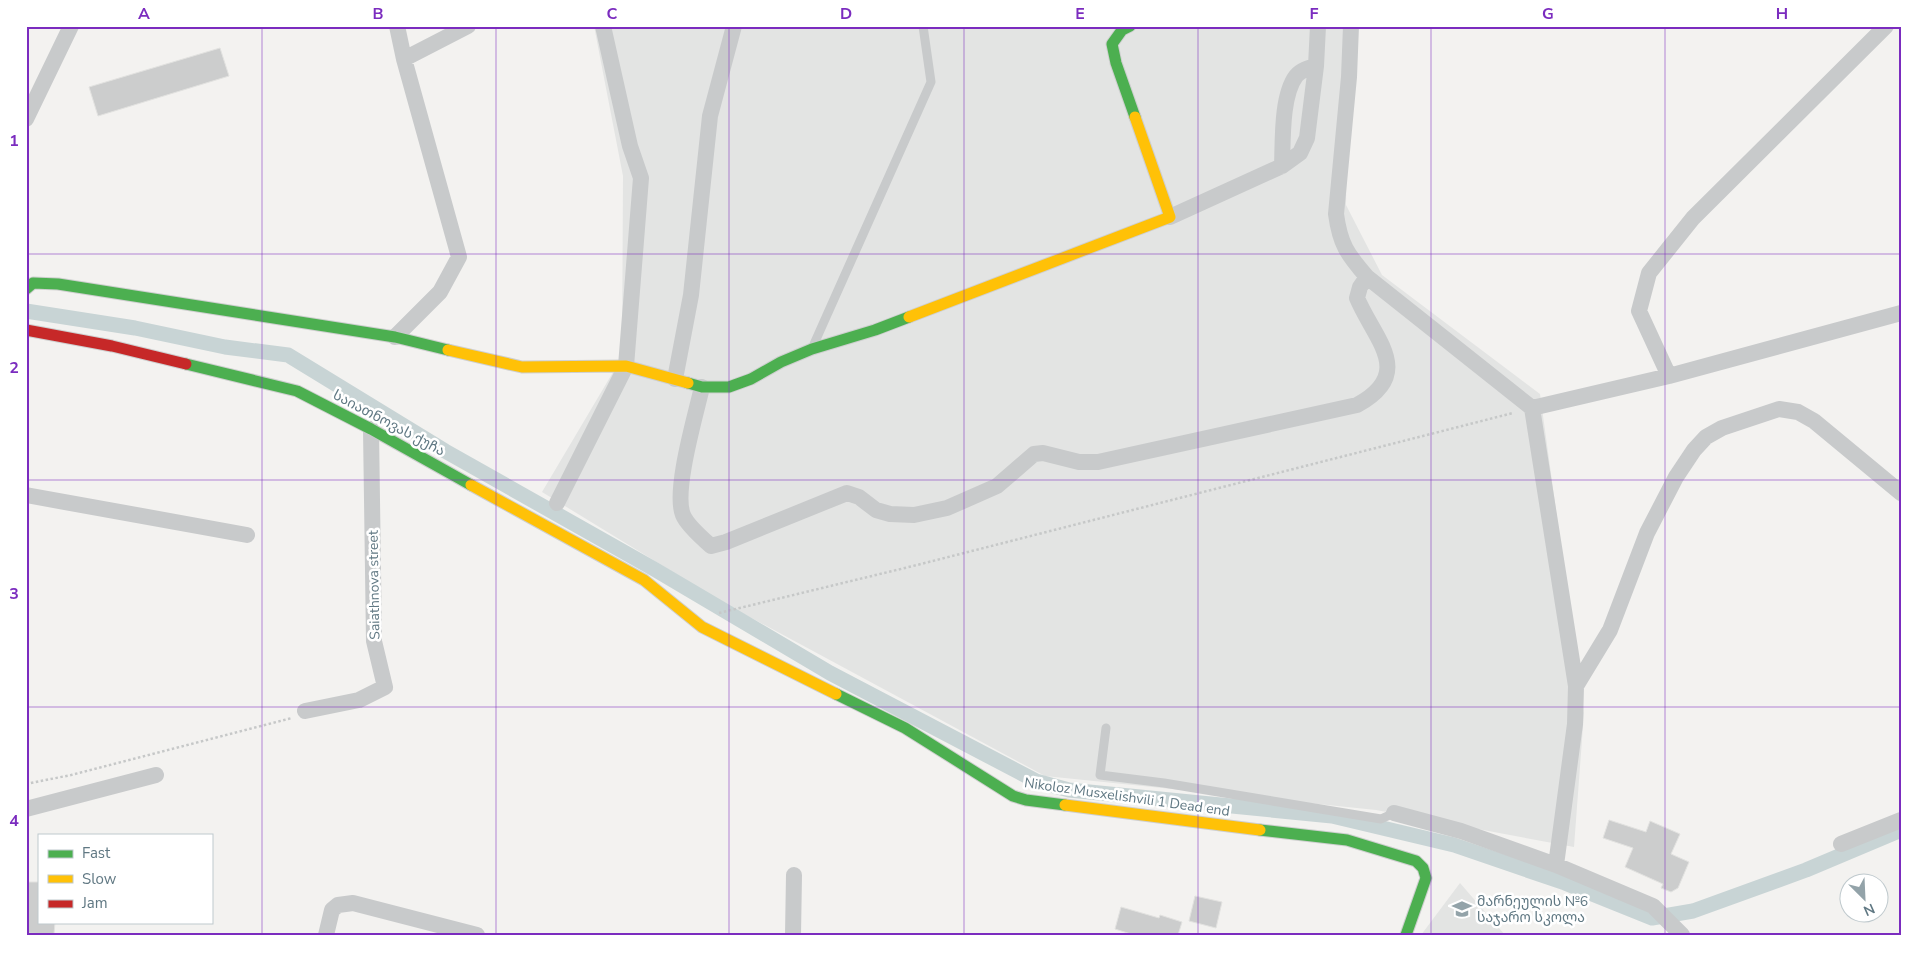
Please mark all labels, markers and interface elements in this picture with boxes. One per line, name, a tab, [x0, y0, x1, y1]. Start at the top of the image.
text: A	[138, 3, 150, 25]
text: B	[372, 3, 384, 25]
text: C	[607, 3, 618, 25]
text: D	[840, 3, 852, 25]
text: E	[1075, 3, 1085, 25]
text: F	[1310, 3, 1319, 25]
text: G	[1542, 3, 1554, 25]
text: H	[1776, 3, 1788, 25]
text: 1	[9, 130, 19, 152]
text: 2	[9, 357, 19, 379]
street label: საიათნოვას ქუჩა	[330, 385, 448, 461]
street label: Saiathnova street	[364, 530, 384, 640]
text: 3	[9, 583, 19, 605]
street label: Nikoloz Musxelishvili 1 Dead end	[1023, 773, 1231, 821]
text: 4	[9, 810, 19, 832]
legend	[38, 834, 212, 924]
text: Fast	[82, 843, 111, 863]
text: Slow	[82, 869, 117, 889]
north arrow	[1840, 874, 1890, 924]
place label: მარნეულის №6 საჯარო სკოლა	[1477, 892, 1588, 927]
text: Jam	[81, 893, 108, 913]
school or university icon: მარნეულის №6 საჯარო სკოლა	[1451, 898, 1473, 920]
text: N	[1860, 899, 1878, 920]

